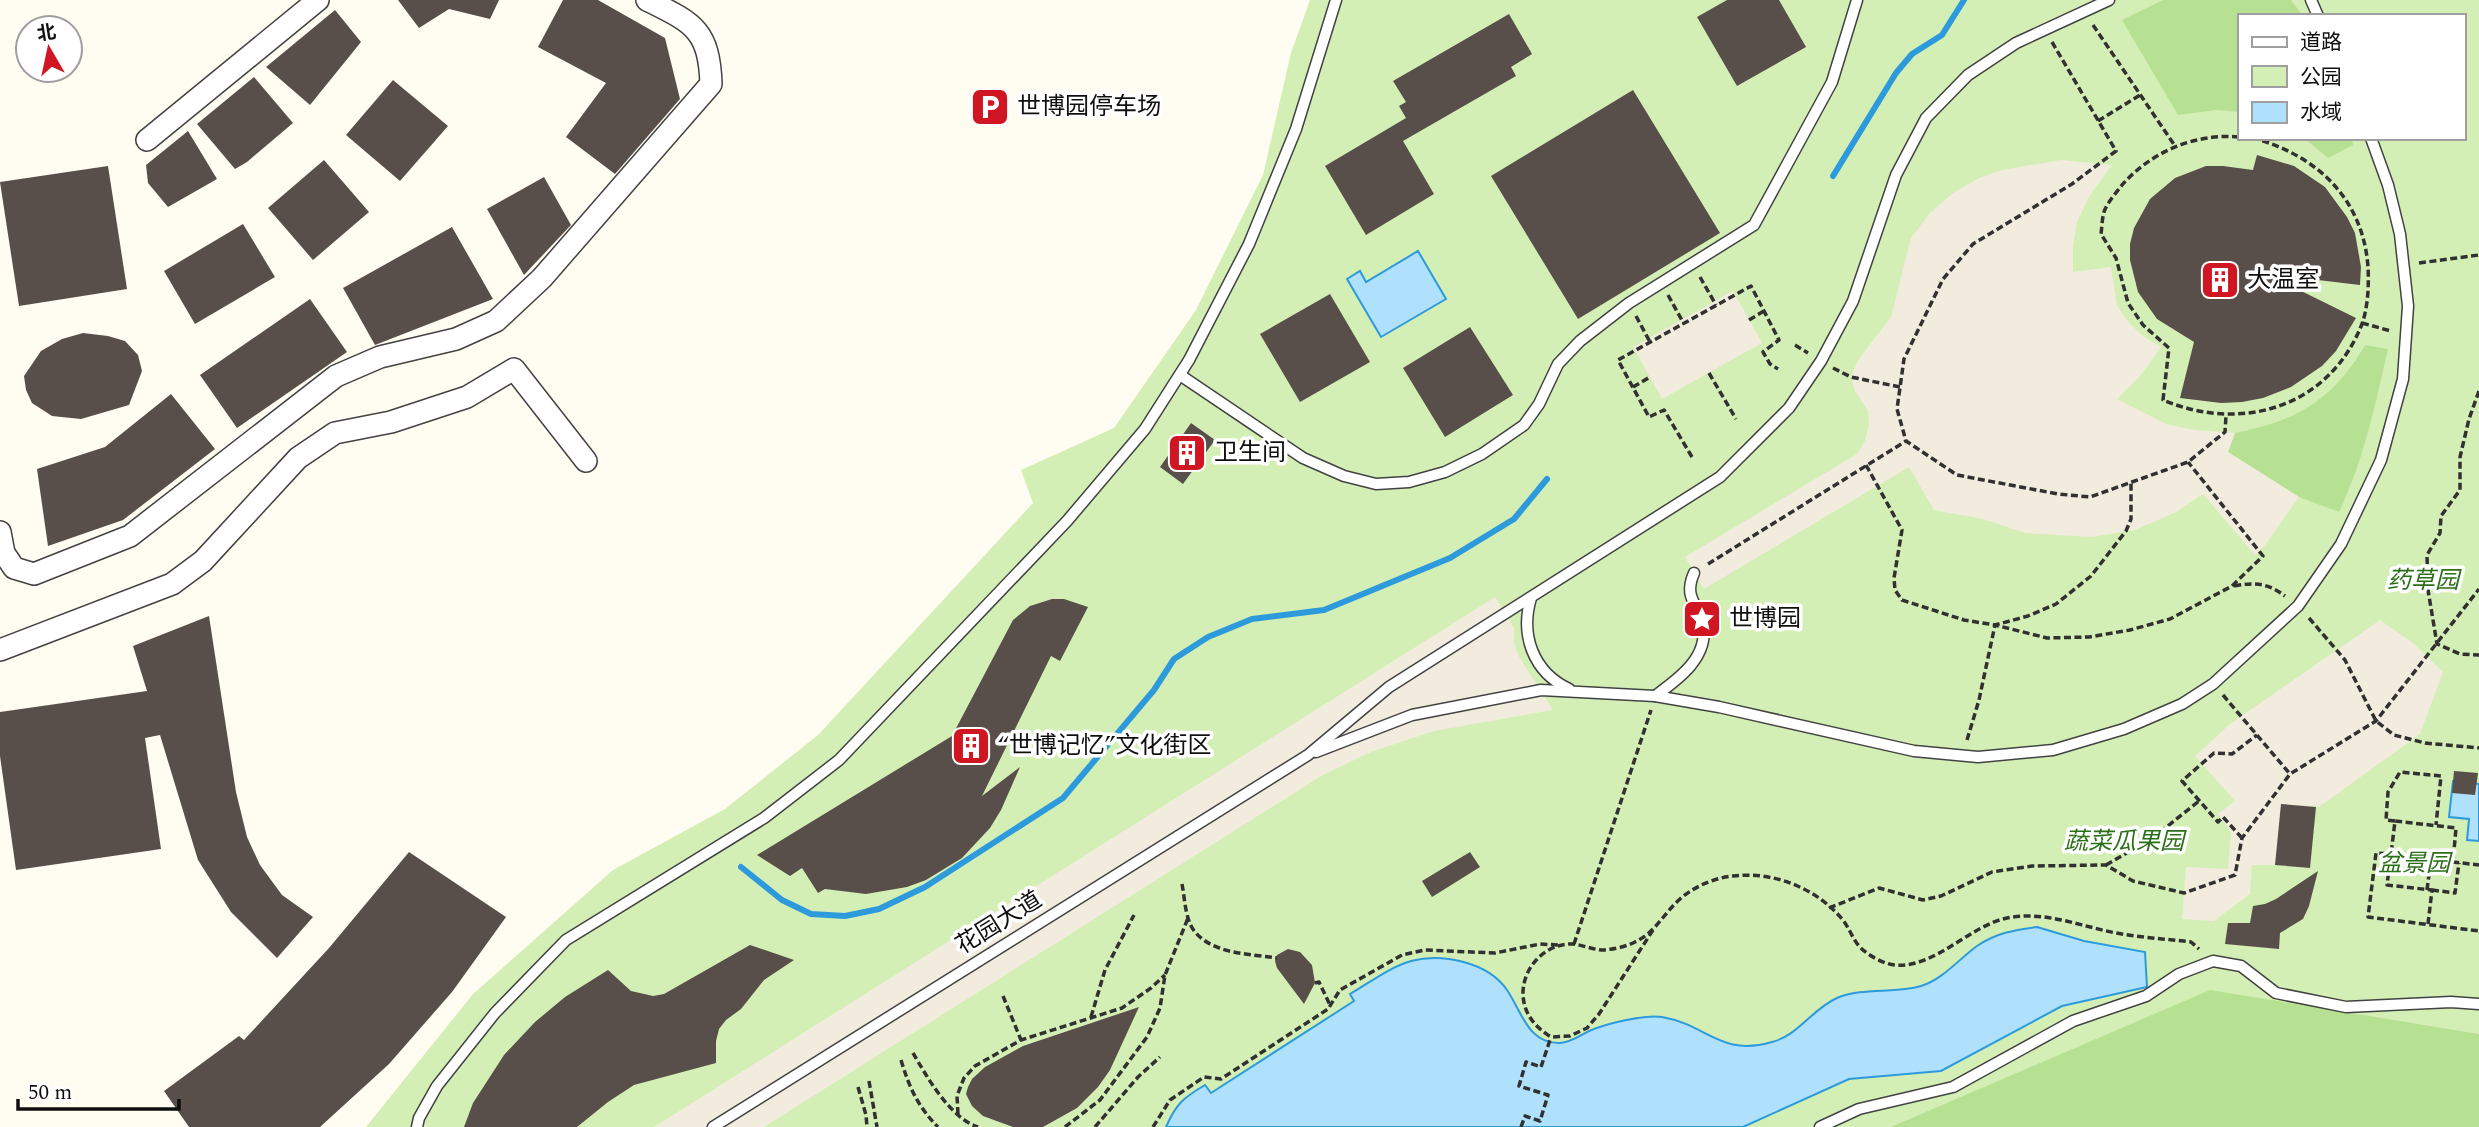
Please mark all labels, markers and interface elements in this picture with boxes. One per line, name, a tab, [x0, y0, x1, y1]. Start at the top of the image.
north arrow	[14, 14, 84, 84]
legend	[2238, 14, 2465, 140]
text: 北	[35, 18, 58, 49]
text: 道路	[2300, 27, 2342, 59]
text: 公园	[2300, 62, 2342, 94]
parking icon: 世博园停车场	[969, 86, 1011, 128]
place label: 世博园停车场	[1017, 89, 1161, 125]
text: 水域	[2300, 97, 2342, 129]
building icon: 大温室	[2199, 259, 2241, 301]
place label: 大温室	[2247, 262, 2319, 298]
building icon: 卫生间	[1166, 432, 1208, 474]
place label: 卫生间	[1214, 435, 1286, 471]
park label: 药草园	[2387, 563, 2462, 599]
place icon: 世博园	[1681, 598, 1723, 640]
place label: 世博园	[1729, 601, 1801, 637]
building icon: “世博记忆”文化街区	[950, 725, 992, 767]
place label: “世博记忆”文化街区	[998, 728, 1212, 764]
park label: 蔬菜瓜果园	[2064, 824, 2187, 860]
park label: 盆景园	[2378, 846, 2453, 882]
street label: 花园大道	[949, 882, 1049, 964]
scale bar	[18, 1068, 178, 1112]
text: 50 m	[28, 1077, 72, 1109]

